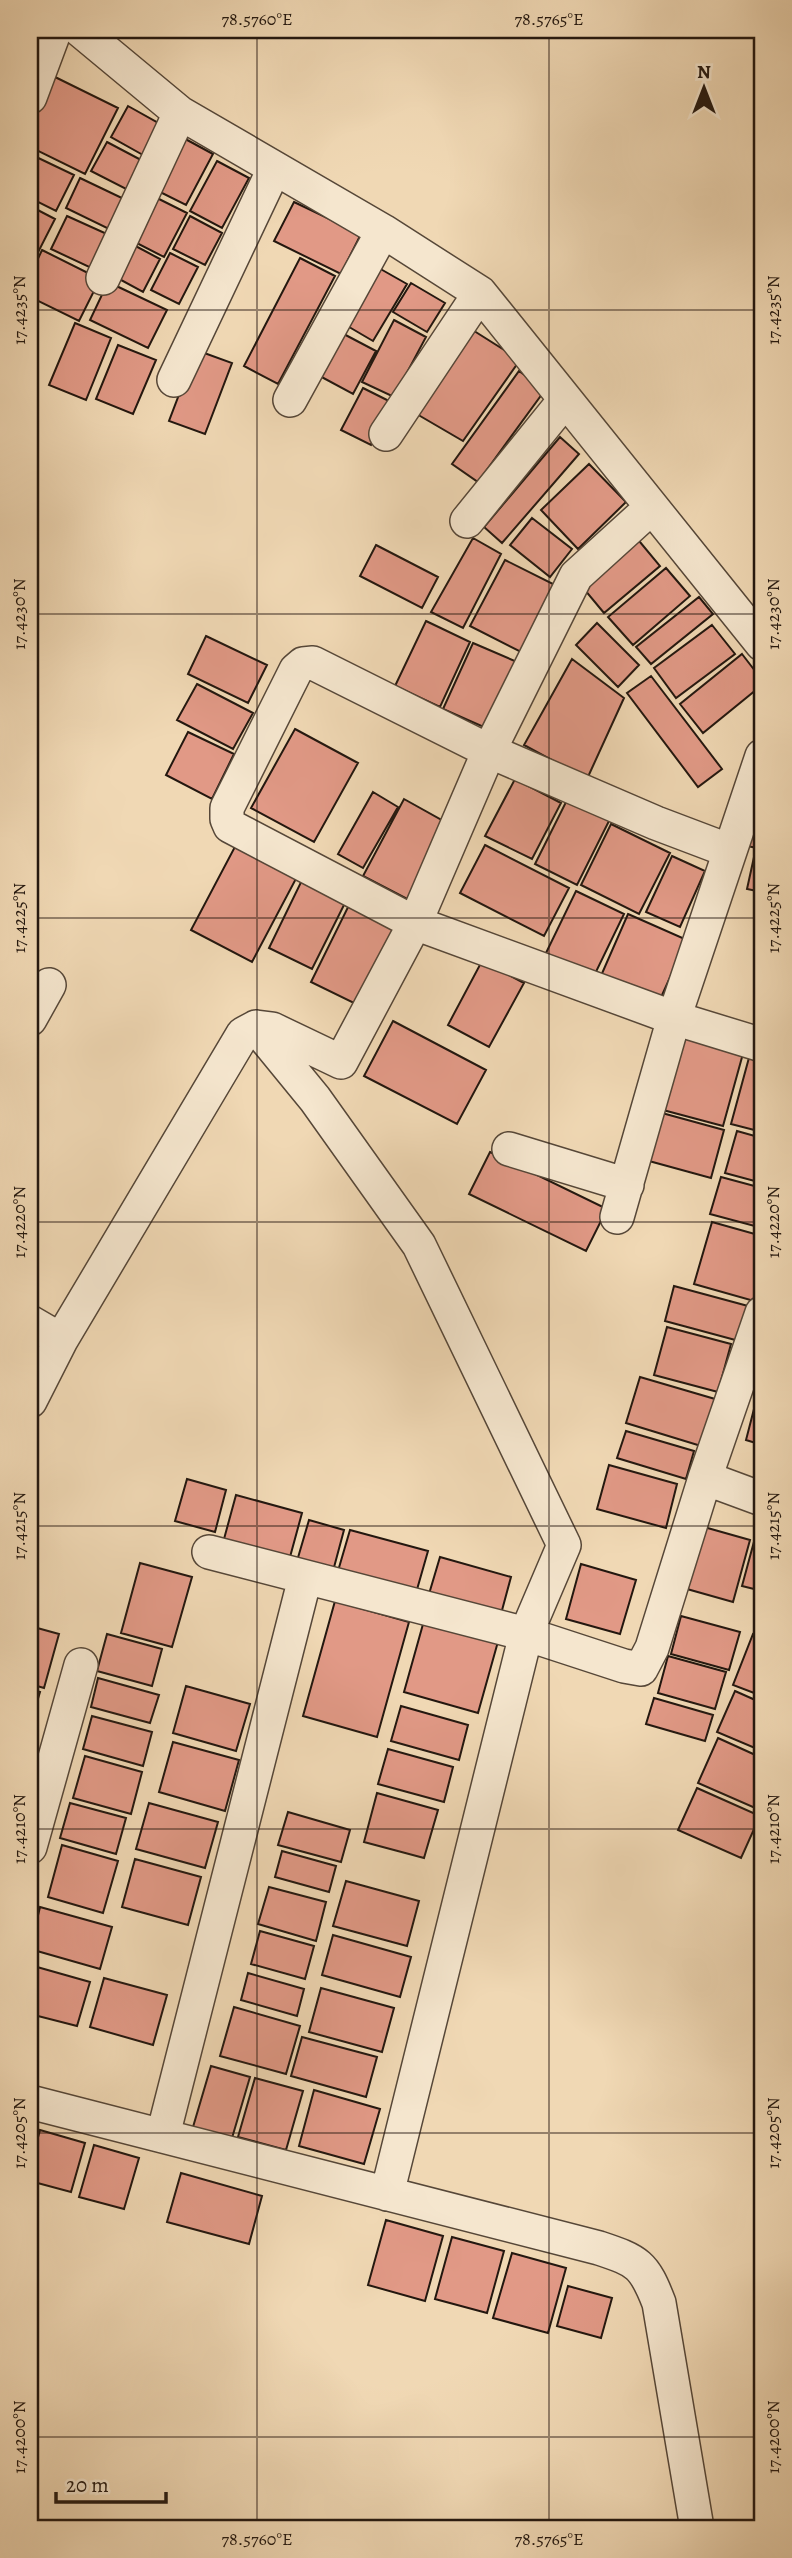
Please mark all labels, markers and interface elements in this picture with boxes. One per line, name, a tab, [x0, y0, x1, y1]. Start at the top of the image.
text: 78.5760°E	[221, 7, 293, 31]
text: 78.5765°E	[514, 7, 584, 31]
north arrow	[670, 52, 740, 122]
text: N	[697, 59, 711, 85]
text: 17.4235°N	[7, 275, 31, 345]
text: 17.4235°N	[761, 275, 785, 345]
text: 17.4230°N	[7, 578, 31, 650]
text: 17.4230°N	[761, 578, 785, 650]
text: 17.4225°N	[7, 883, 31, 953]
text: 17.4225°N	[761, 883, 785, 953]
text: 17.4220°N	[7, 1186, 31, 1258]
text: 17.4220°N	[761, 1186, 785, 1258]
text: 17.4215°N	[7, 1492, 31, 1560]
text: 17.4215°N	[761, 1492, 785, 1560]
text: 17.4210°N	[7, 1794, 31, 1864]
text: 17.4210°N	[761, 1794, 785, 1864]
text: 17.4205°N	[7, 2097, 31, 2169]
text: 17.4205°N	[761, 2097, 785, 2169]
text: 17.4200°N	[7, 2400, 31, 2474]
text: 17.4200°N	[761, 2400, 785, 2474]
scale bar	[56, 2460, 166, 2504]
text: 20 m	[66, 2471, 109, 2499]
text: 78.5760°E	[221, 2527, 293, 2551]
text: 78.5765°E	[514, 2527, 584, 2551]

